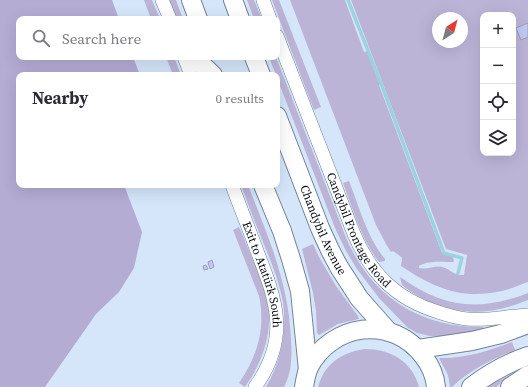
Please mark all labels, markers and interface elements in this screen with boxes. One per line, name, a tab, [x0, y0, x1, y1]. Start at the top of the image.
north arrow	[432, 12, 468, 48]
map controls	[480, 12, 516, 156]
button: +	[480, 12, 516, 48]
search box	[16, 16, 280, 60]
icon: search	[30, 27, 52, 49]
text: Search here	[62, 28, 141, 49]
button: −	[480, 48, 516, 84]
button: locate	[480, 84, 516, 120]
text: Nearby	[32, 86, 88, 110]
text: 0 results	[216, 90, 264, 107]
button: layers	[480, 120, 516, 156]
street label: Candybil Frontage Road	[323, 170, 395, 291]
street label: Chandybil Avenue	[296, 183, 350, 278]
street label: Exit to Atatürk South	[239, 219, 285, 328]

